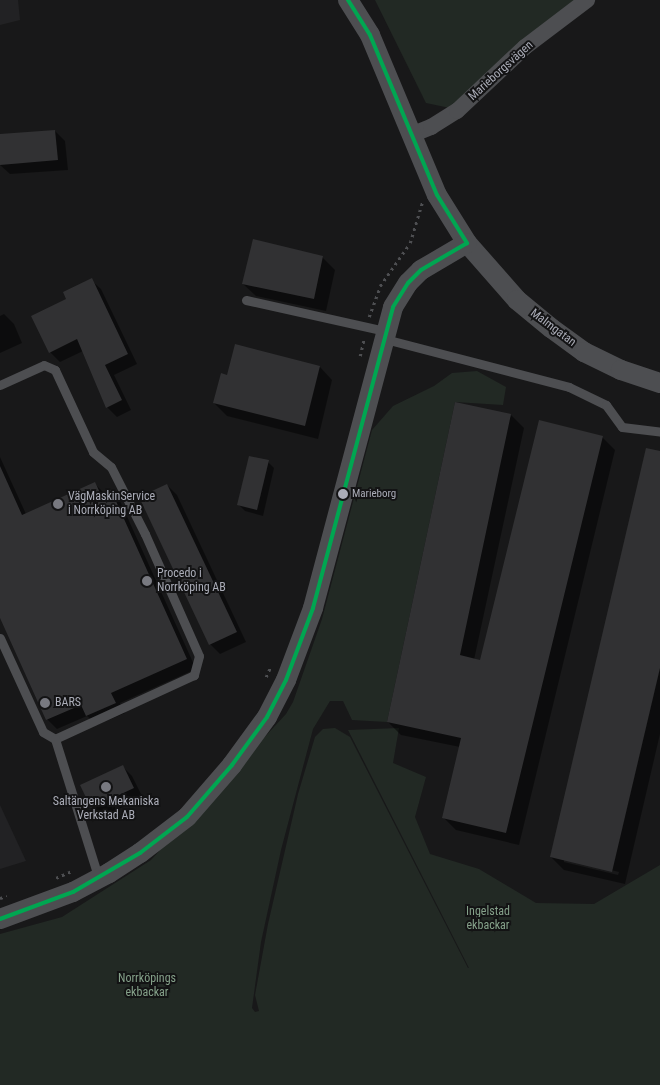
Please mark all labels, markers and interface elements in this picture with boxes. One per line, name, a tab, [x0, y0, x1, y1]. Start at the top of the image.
street label: Marieborgsvägen	[466, 38, 536, 104]
street label: Malmgatan	[527, 306, 579, 350]
place label: Marieborg	[352, 487, 396, 501]
marker: Marieborg	[338, 489, 348, 499]
place label: VägMaskinService i Norrköping AB	[68, 490, 155, 518]
marker: VägMaskinService i Norrköping AB	[52, 498, 64, 510]
place label: Procedo i Norrköping AB	[157, 567, 226, 595]
marker: Procedo i Norrköping AB	[141, 575, 153, 587]
place label: BARS	[55, 696, 81, 710]
marker: BARS	[39, 697, 51, 709]
marker: Saltängens Mekaniska Verkstad AB	[100, 781, 112, 793]
place label: Saltängens Mekaniska Verkstad AB	[53, 795, 159, 823]
park label: Ingelstad ekbackar	[466, 905, 510, 933]
park label: Norrköpings ekbackar	[118, 972, 176, 1000]

